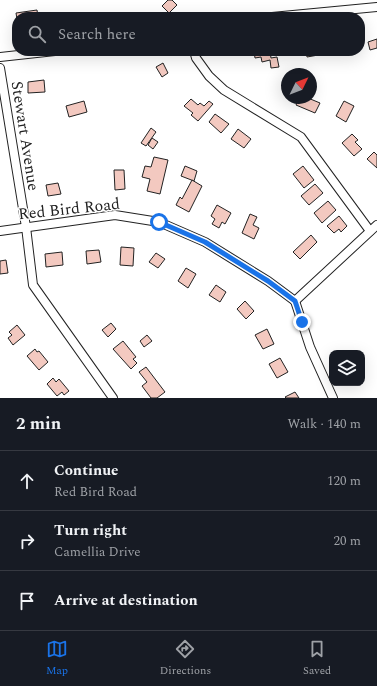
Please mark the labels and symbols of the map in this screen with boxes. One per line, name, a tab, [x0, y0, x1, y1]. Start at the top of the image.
north arrow	[281, 68, 317, 104]
street label: Stewart Avenue	[4, 79, 46, 193]
street label: Red Bird Road	[17, 192, 121, 226]
route start	[150, 213, 168, 231]
route end	[293, 313, 311, 331]

